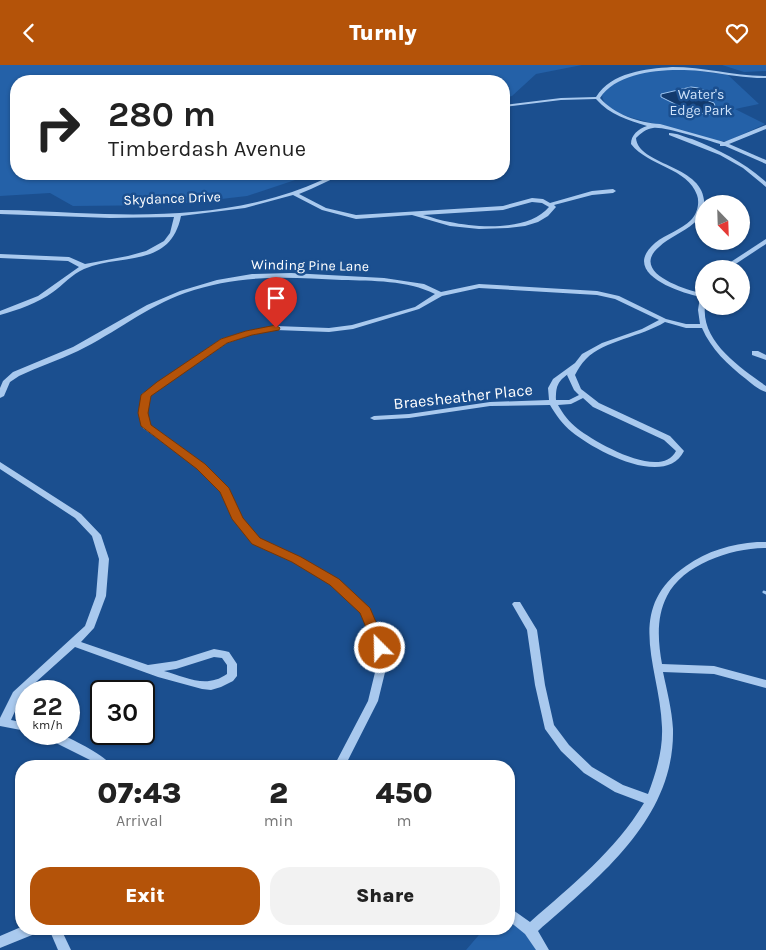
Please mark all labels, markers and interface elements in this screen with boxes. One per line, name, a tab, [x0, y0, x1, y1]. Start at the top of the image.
icon: back	[15, 19, 43, 47]
icon: heart	[723, 19, 751, 47]
text: Turnly	[349, 20, 417, 46]
park label: Water's Edge Park	[670, 86, 733, 119]
text: 280 m	[108, 94, 216, 135]
icon: right	[25, 95, 90, 160]
text: Timberdash Avenue	[108, 136, 306, 162]
street label: Skydance Drive	[123, 188, 221, 209]
north arrow	[695, 195, 750, 250]
map controls	[695, 195, 750, 315]
street label: Winding Pine Lane	[251, 256, 369, 275]
button: search	[695, 260, 750, 315]
pin	[255, 277, 297, 328]
icon: arrive	[262, 284, 290, 312]
street label: Braesheather Place	[392, 380, 534, 413]
position arrow	[353, 621, 405, 673]
speed limit sign: 30	[90, 680, 155, 745]
text: 22	[32, 692, 63, 721]
text: km/h	[32, 718, 63, 732]
text: 07:43	[97, 775, 181, 811]
text: 2	[269, 775, 288, 811]
text: 450	[375, 775, 433, 811]
text: Arrival	[116, 811, 163, 830]
text: min	[264, 811, 293, 830]
text: m	[397, 811, 411, 830]
button: Exit	[30, 867, 260, 925]
button: Share	[270, 867, 500, 925]

